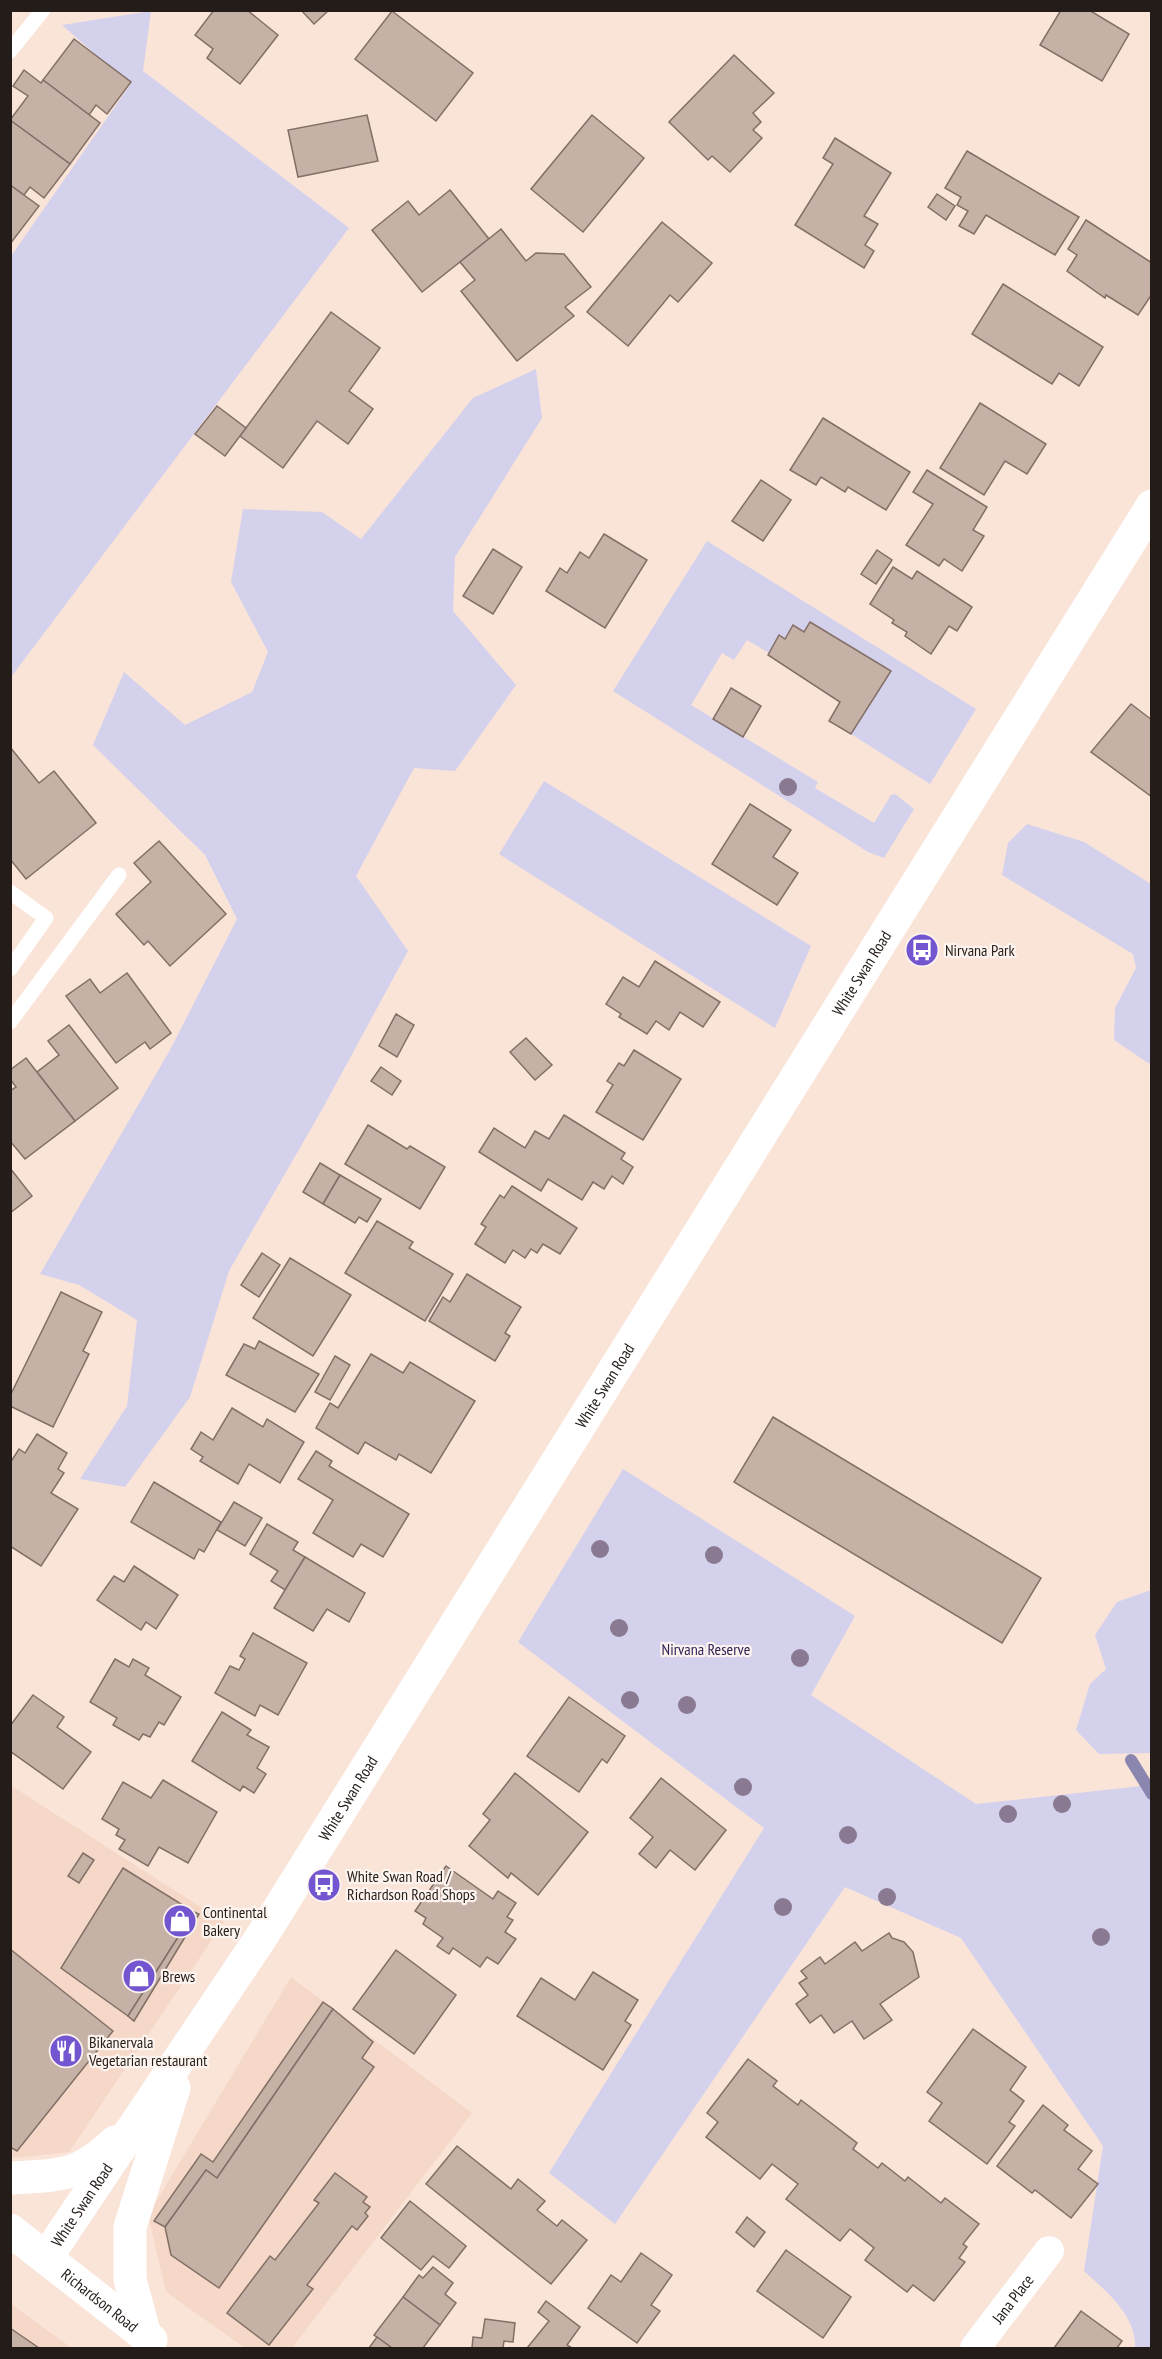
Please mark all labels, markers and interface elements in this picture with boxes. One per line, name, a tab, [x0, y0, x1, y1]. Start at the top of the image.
street label: White Swan Road	[827, 927, 895, 1019]
bus stop icon: Nirvana Park	[904, 932, 940, 968]
place label: Nirvana Park	[945, 940, 1015, 960]
street label: White Swan Road	[571, 1340, 638, 1432]
park label: Nirvana Reserve	[662, 1639, 750, 1659]
street label: White Swan Road	[314, 1752, 382, 1844]
place label: White Swan Road / Richardson Road Shops	[347, 1866, 475, 1904]
bus stop icon: White Swan Road / Richardson Road Shops	[306, 1867, 342, 1903]
place label: Continental Bakery	[203, 1902, 267, 1940]
shop icon: Continental Bakery	[162, 1903, 198, 1939]
shop icon: Brews	[121, 1958, 157, 1994]
place label: Brews	[162, 1966, 195, 1986]
place label: Bikanervala Vegetarian restaurant	[88, 2032, 208, 2070]
restaurant icon: Bikanervala Vegetarian restaurant	[48, 2033, 84, 2069]
street label: White Swan Road	[47, 2159, 117, 2250]
street label: Richardson Road	[58, 2264, 142, 2336]
street label: Jana Place	[987, 2270, 1038, 2328]

